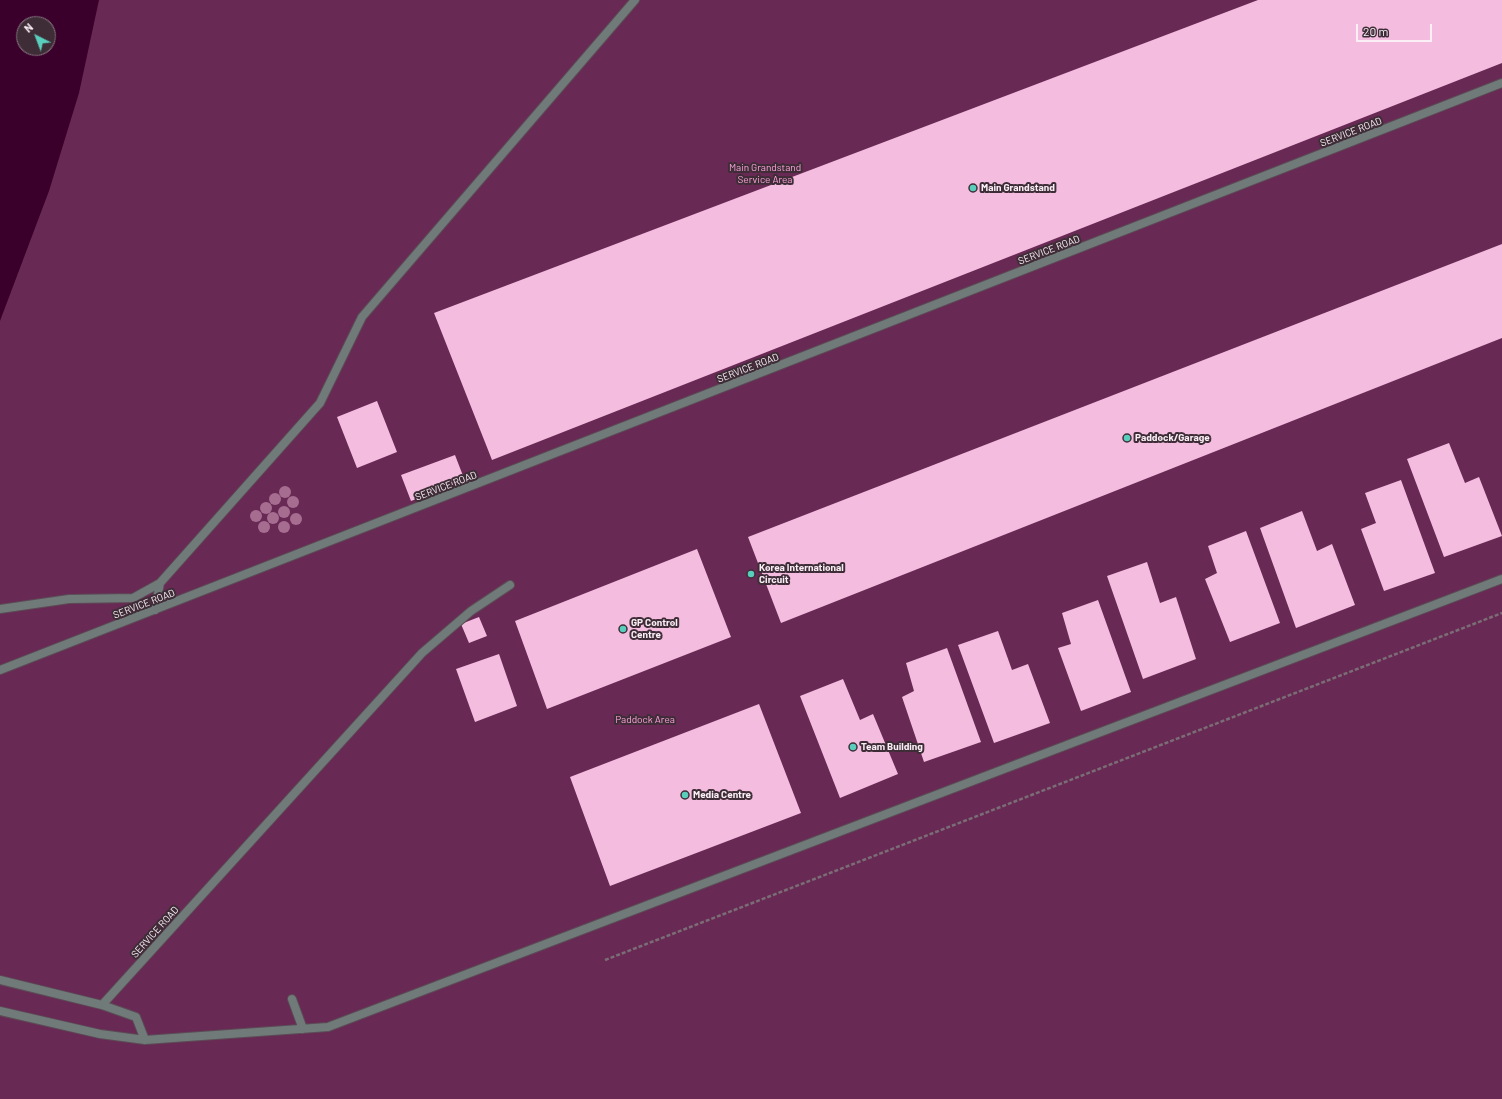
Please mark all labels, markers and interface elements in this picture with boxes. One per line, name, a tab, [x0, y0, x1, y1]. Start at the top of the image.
north arrow	[16, 16, 56, 56]
scale bar	[1358, 16, 1434, 42]
text: N	[21, 20, 35, 35]
text: 20 m	[1363, 24, 1389, 38]
street label: SERVICE ROAD	[1318, 115, 1384, 149]
park label: Main Grandstand Service Area	[729, 162, 801, 186]
place label: Main Grandstand	[981, 182, 1055, 194]
marker: Main Grandstand	[968, 183, 978, 193]
street label: SERVICE ROAD	[1016, 233, 1082, 267]
street label: SERVICE ROAD	[715, 351, 781, 385]
place label: Paddock/Garage	[1135, 432, 1210, 444]
marker: Paddock/Garage	[1122, 433, 1132, 443]
street label: SERVICE ROAD	[413, 469, 479, 503]
place label: Korea International Circuit	[759, 562, 844, 586]
marker: Korea International Circuit	[746, 569, 756, 579]
street label: SERVICE ROAD	[111, 587, 177, 621]
place label: GP Control Centre	[631, 617, 678, 640]
marker: GP Control Centre	[618, 624, 628, 634]
park label: Paddock Area	[615, 714, 675, 726]
place label: Team Building	[861, 741, 923, 753]
marker: Team Building	[848, 742, 858, 752]
place label: Media Centre	[693, 789, 751, 801]
marker: Media Centre	[680, 790, 690, 800]
street label: SERVICE ROAD	[129, 904, 181, 960]

